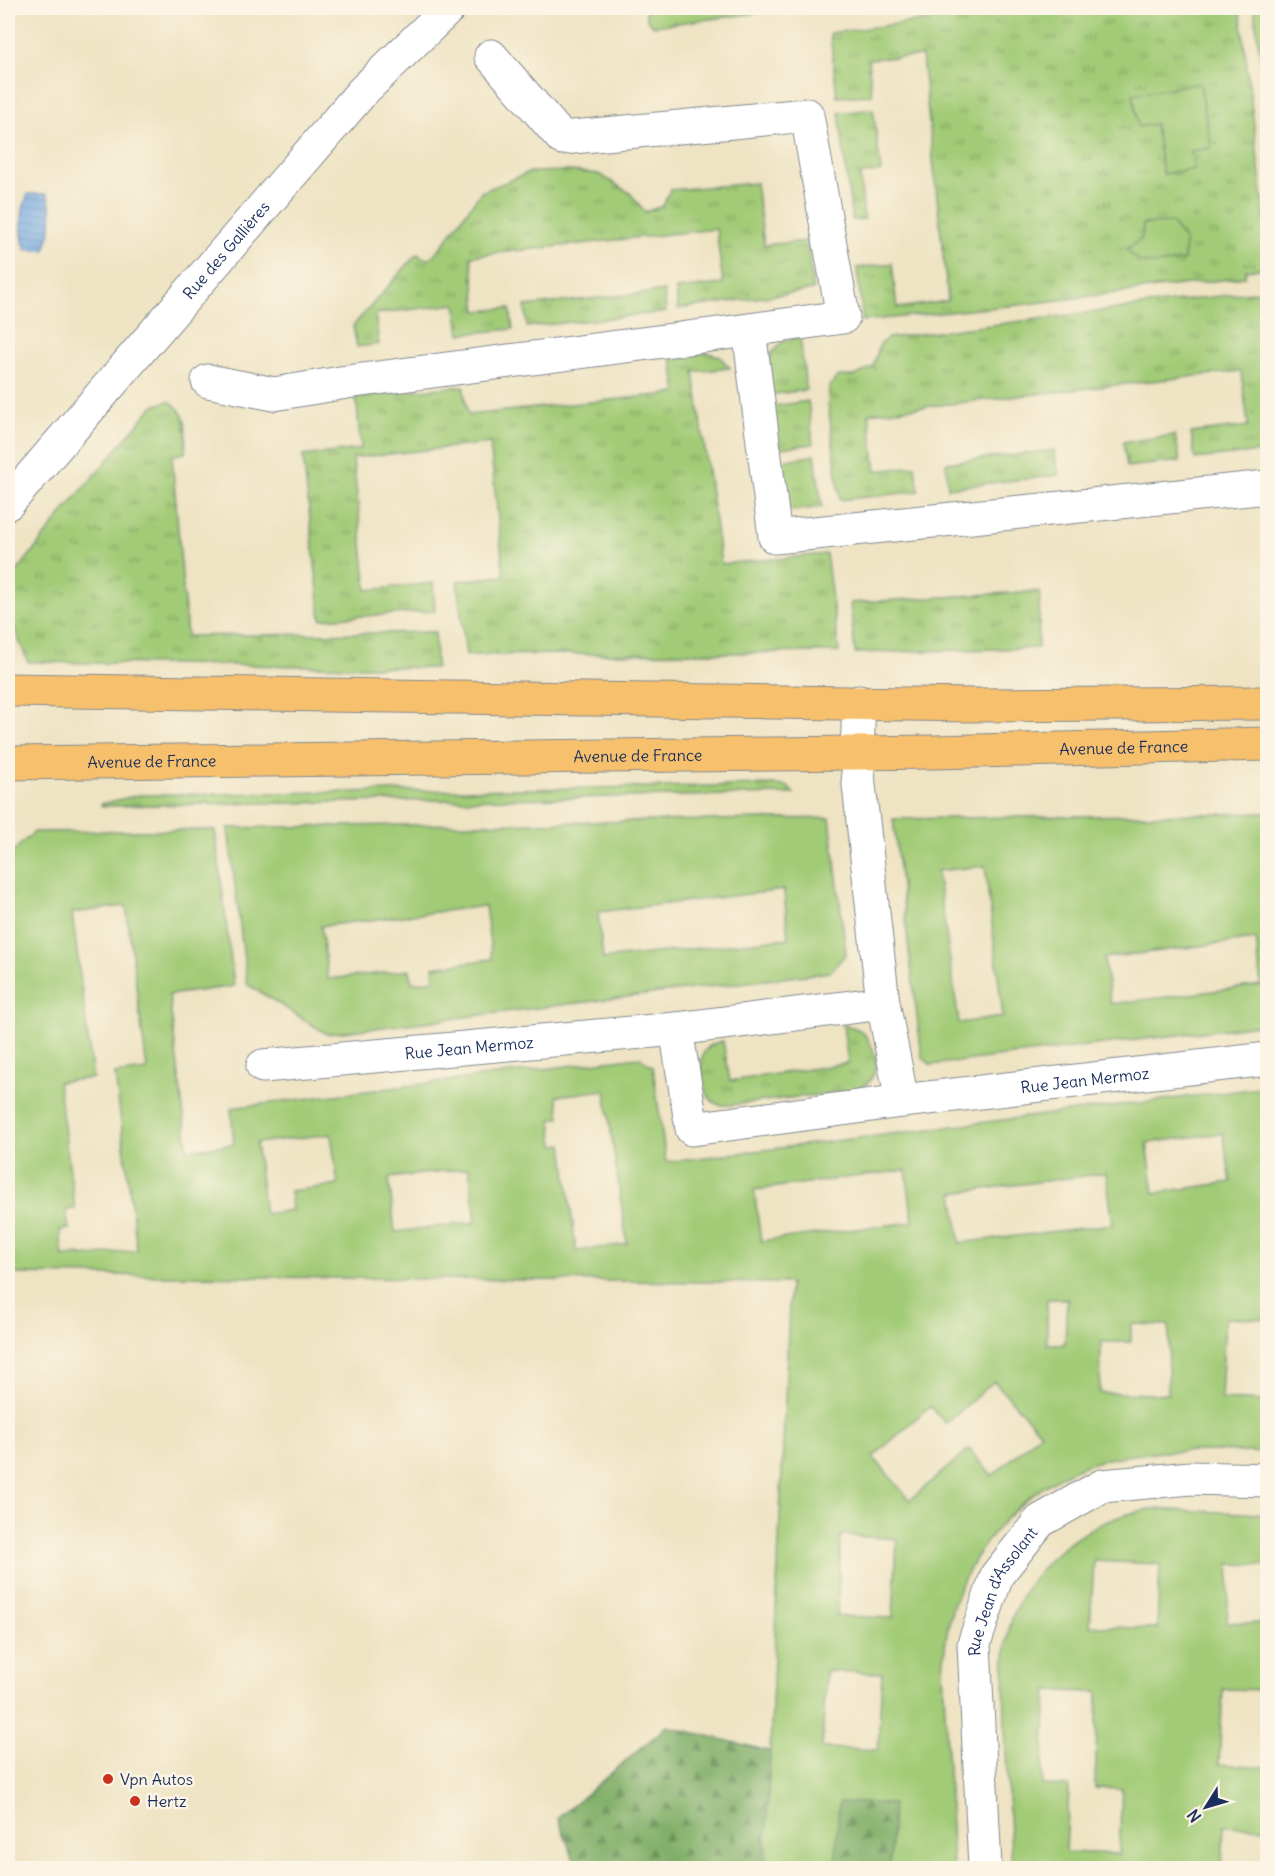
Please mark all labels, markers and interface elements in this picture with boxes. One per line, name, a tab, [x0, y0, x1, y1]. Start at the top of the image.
street label: Rue des Gallières	[178, 197, 274, 303]
street label: Avenue de France	[1059, 736, 1189, 759]
street label: Avenue de France	[573, 745, 703, 766]
street label: Avenue de France	[87, 751, 217, 772]
street label: Rue Jean Mermoz	[404, 1032, 535, 1063]
street label: Rue Jean Mermoz	[1019, 1063, 1151, 1097]
street label: Rue Jean d'Assolant	[964, 1522, 1042, 1657]
place label: Vpn Autos	[120, 1769, 193, 1789]
marker: Vpn Autos	[101, 1772, 115, 1786]
north arrow	[1176, 1777, 1236, 1837]
place label: Hertz	[147, 1791, 187, 1811]
marker: Hertz	[128, 1794, 142, 1808]
text: N	[1183, 1806, 1205, 1826]

